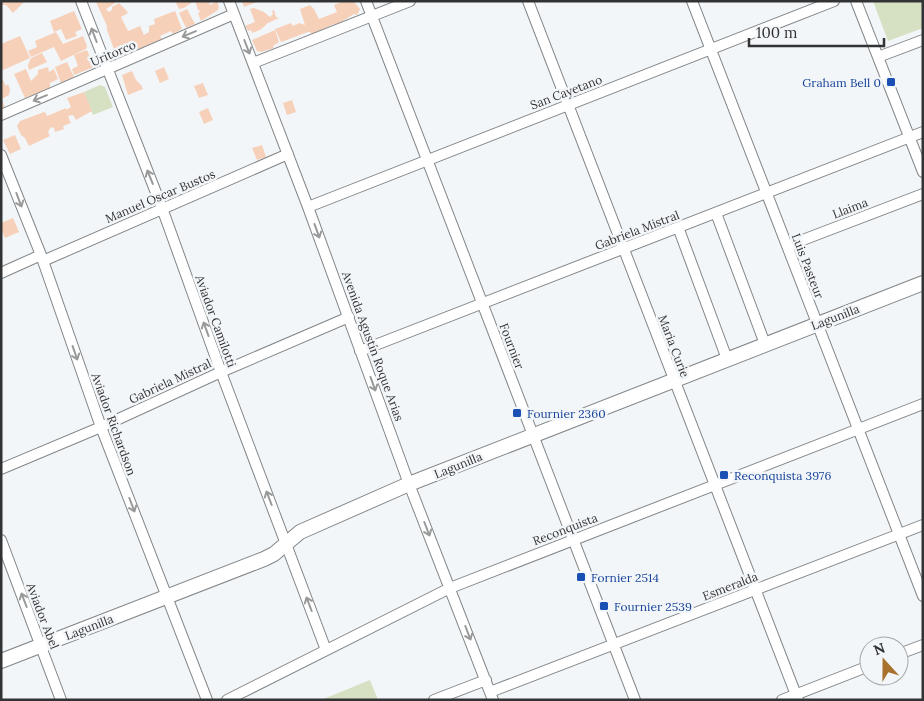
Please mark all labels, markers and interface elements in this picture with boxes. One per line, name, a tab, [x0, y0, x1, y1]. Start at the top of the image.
scale bar	[749, 15, 884, 47]
text: 100 m	[756, 23, 797, 42]
one-way arrow	[89, 28, 98, 44]
one-way arrow	[182, 29, 197, 39]
street label: Uritorco	[88, 37, 138, 69]
one-way arrow	[243, 39, 252, 54]
street label: San Cayetano	[528, 71, 604, 113]
place label: Graham Bell 0	[802, 75, 881, 90]
marker: Graham Bell 0	[885, 76, 897, 88]
one-way arrow	[33, 94, 48, 103]
street label: Manuel Oscar Bustos	[103, 166, 218, 226]
one-way arrow	[145, 170, 154, 185]
one-way arrow	[15, 192, 24, 208]
street label: Llaima	[830, 194, 870, 222]
street label: Gabriela Mistral	[593, 207, 681, 253]
one-way arrow	[313, 223, 322, 238]
street label: Luis Pasteur	[789, 231, 828, 301]
street label: Avenida Agustín Roque Arias	[339, 268, 407, 423]
street label: Aviador Camilotti	[192, 272, 240, 369]
street label: Lagunilla	[809, 301, 861, 333]
street label: Maria Curie	[655, 313, 693, 380]
street label: Fournier	[496, 321, 528, 372]
one-way arrow	[201, 322, 210, 338]
one-way arrow	[71, 345, 80, 360]
street label: Gabriela Mistral	[126, 355, 214, 407]
street label: Aviador Richardson	[88, 370, 140, 477]
one-way arrow	[369, 376, 378, 391]
place label: Fournier 2360	[527, 406, 606, 421]
marker: Fournier 2360	[511, 407, 523, 419]
street label: Lagunilla	[432, 449, 484, 481]
place label: Reconquista 3976	[734, 468, 831, 483]
marker: Reconquista 3976	[718, 469, 730, 481]
one-way arrow	[264, 491, 273, 506]
one-way arrow	[127, 497, 137, 512]
street label: Reconquista	[530, 510, 600, 548]
one-way arrow	[423, 521, 432, 536]
street label: Esmeralda	[700, 569, 760, 603]
place label: Fornier 2514	[591, 570, 659, 585]
marker: Fornier 2514	[575, 571, 587, 583]
street label: Aviador Abel	[23, 580, 62, 651]
one-way arrow	[19, 593, 28, 609]
one-way arrow	[304, 597, 313, 612]
place label: Fournier 2539	[614, 599, 692, 614]
marker: Fournier 2539	[598, 600, 610, 612]
street label: Lagunilla	[63, 611, 115, 643]
one-way arrow	[463, 625, 473, 640]
north arrow	[859, 636, 909, 686]
text: N	[871, 638, 888, 659]

